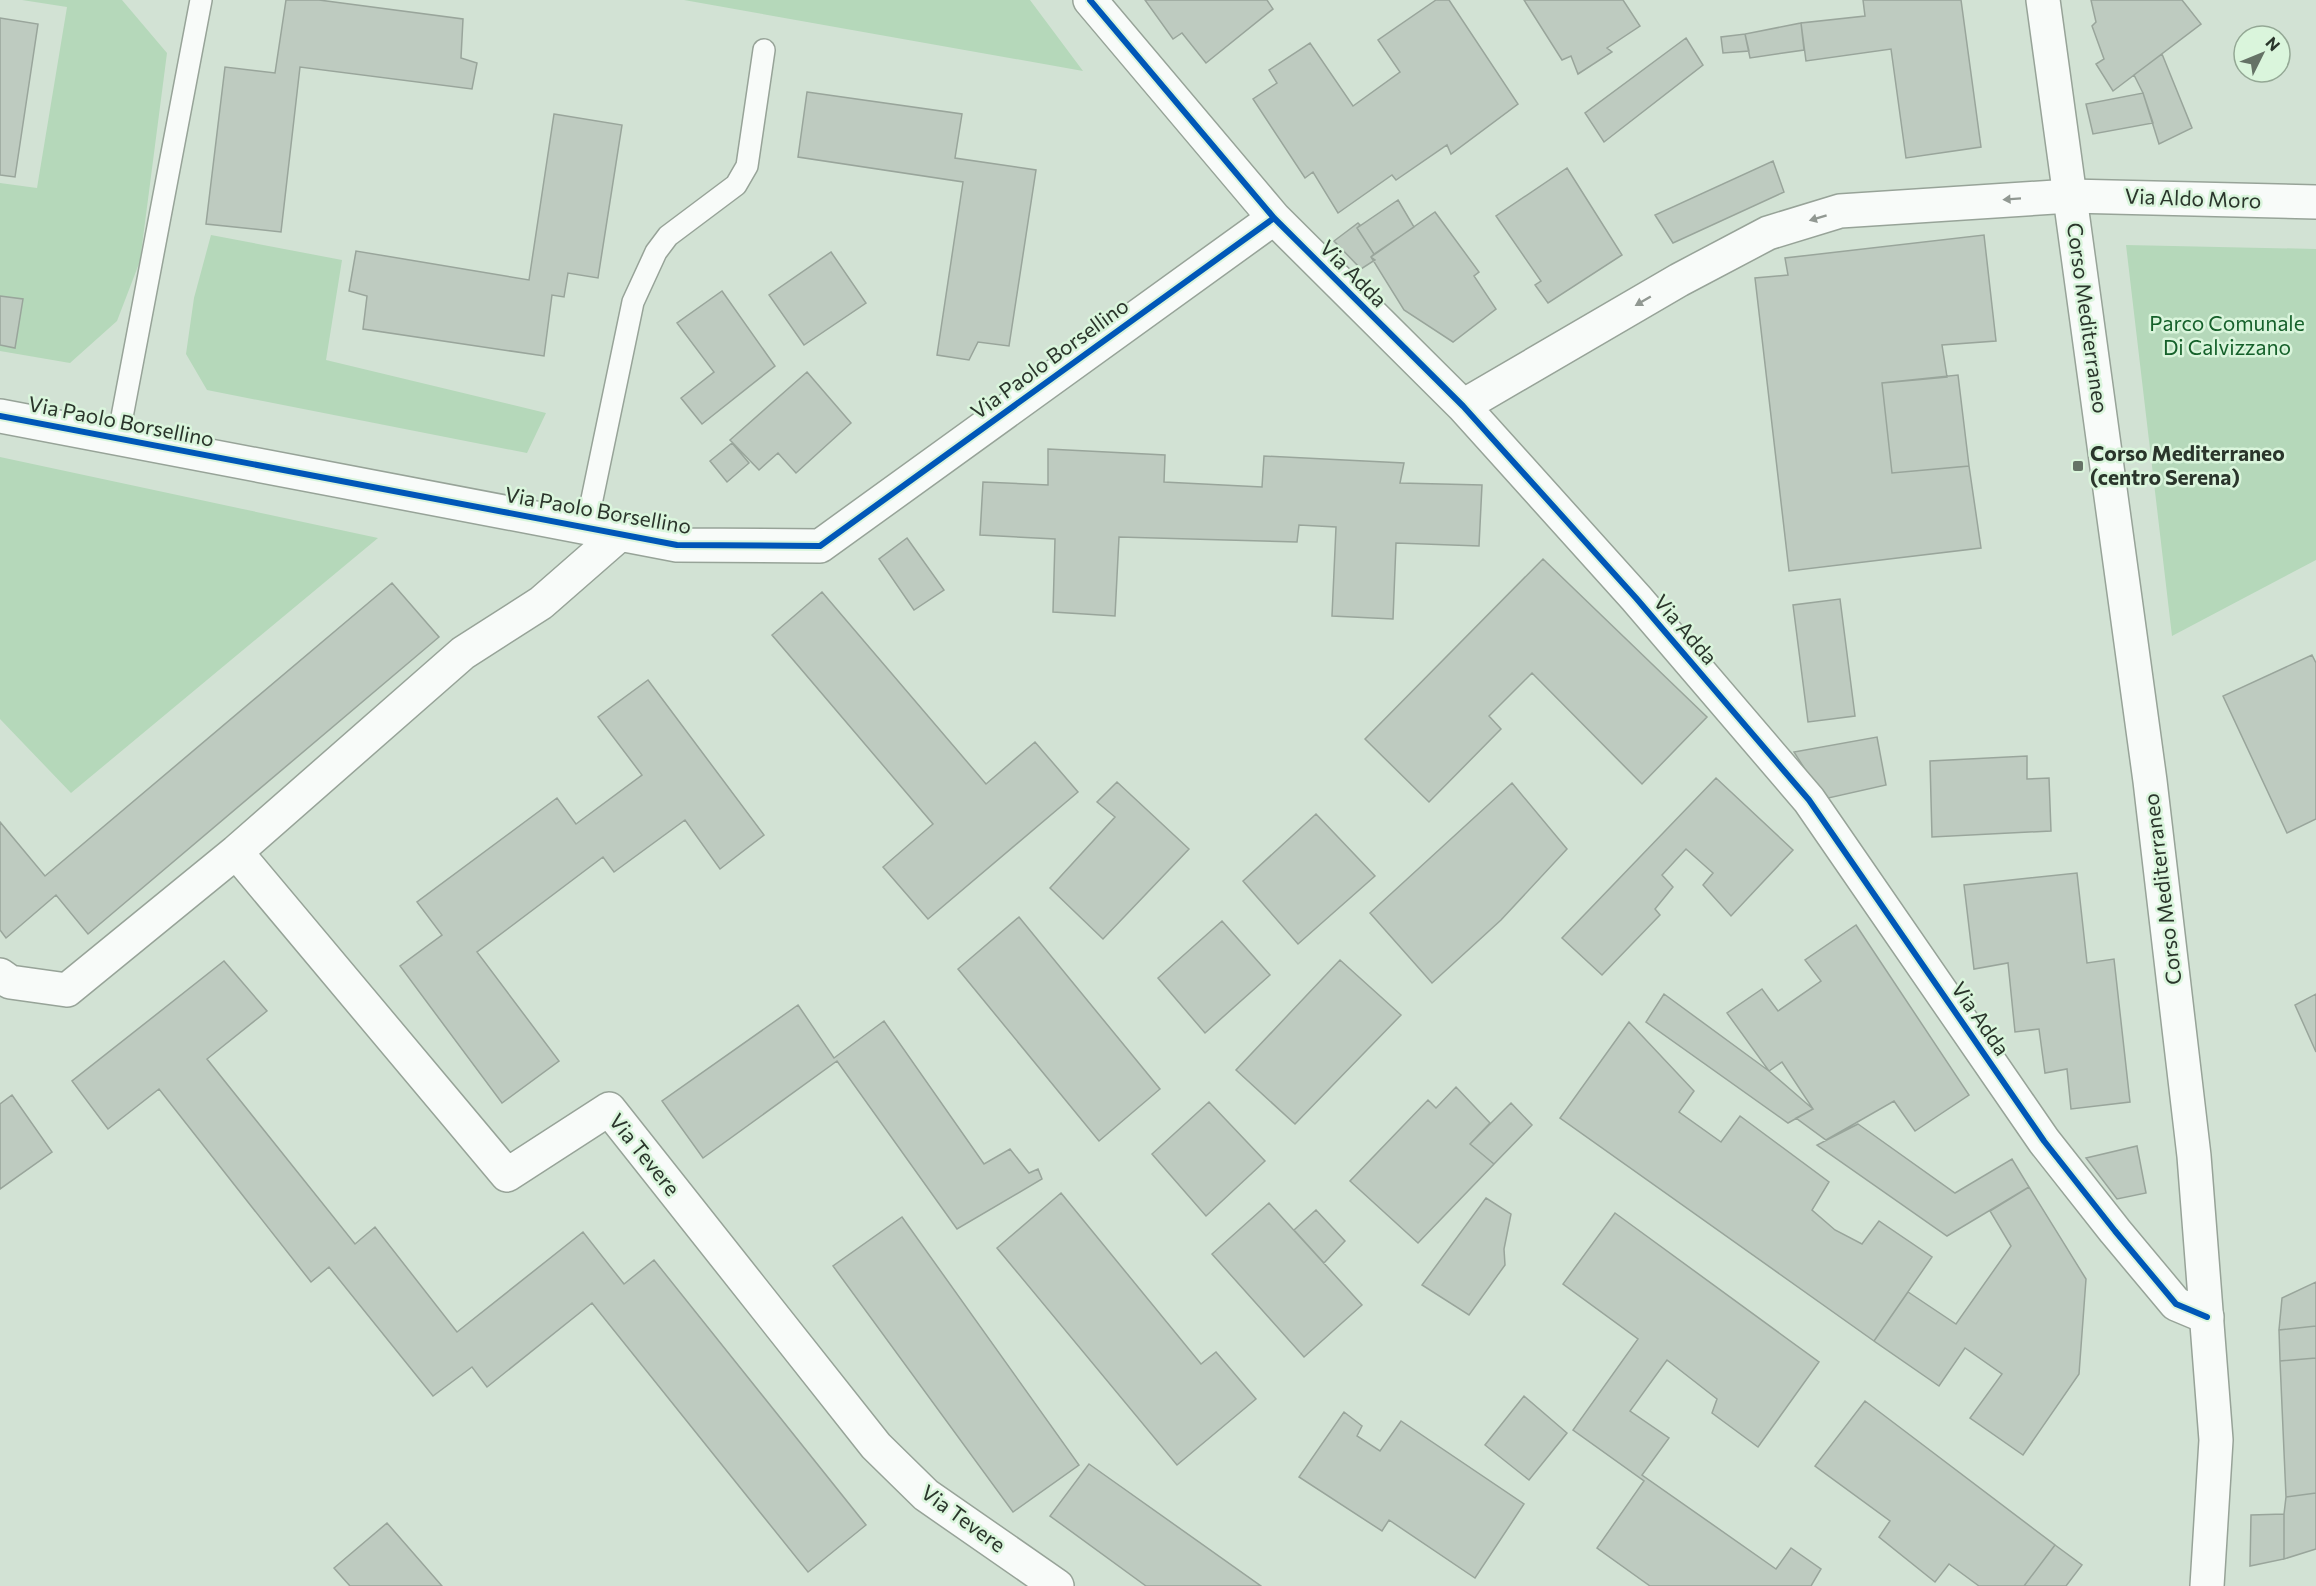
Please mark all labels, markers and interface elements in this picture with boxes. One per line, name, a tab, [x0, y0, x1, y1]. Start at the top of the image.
north arrow	[2232, 24, 2292, 84]
text: N	[2262, 33, 2284, 54]
street label: Via Aldo Moro	[2124, 183, 2262, 212]
one-way arrow	[2002, 195, 2021, 204]
one-way arrow	[1809, 213, 1827, 223]
street label: Corso Mediterraneo	[2063, 221, 2114, 415]
street label: Via Adda	[1315, 234, 1393, 312]
street label: Via Paolo Borsellino	[965, 292, 1133, 423]
one-way arrow	[1635, 295, 1651, 306]
park label: Parco Comunale Di Calvizzano	[2149, 310, 2305, 359]
street label: Via Paolo Borsellino	[26, 390, 216, 451]
place label: Corso Mediterraneo (centro Serena)	[2090, 440, 2285, 489]
marker: Corso Mediterraneo (centro Serena)	[2071, 459, 2085, 473]
street label: Via Paolo Borsellino	[503, 481, 693, 538]
street label: Via Adda	[1649, 589, 1723, 669]
street label: Corso Mediterraneo	[2137, 792, 2186, 986]
street label: Via Adda	[1947, 977, 2016, 1060]
street label: Via Tevere	[605, 1108, 686, 1200]
street label: Via Tevere	[917, 1479, 1011, 1557]

